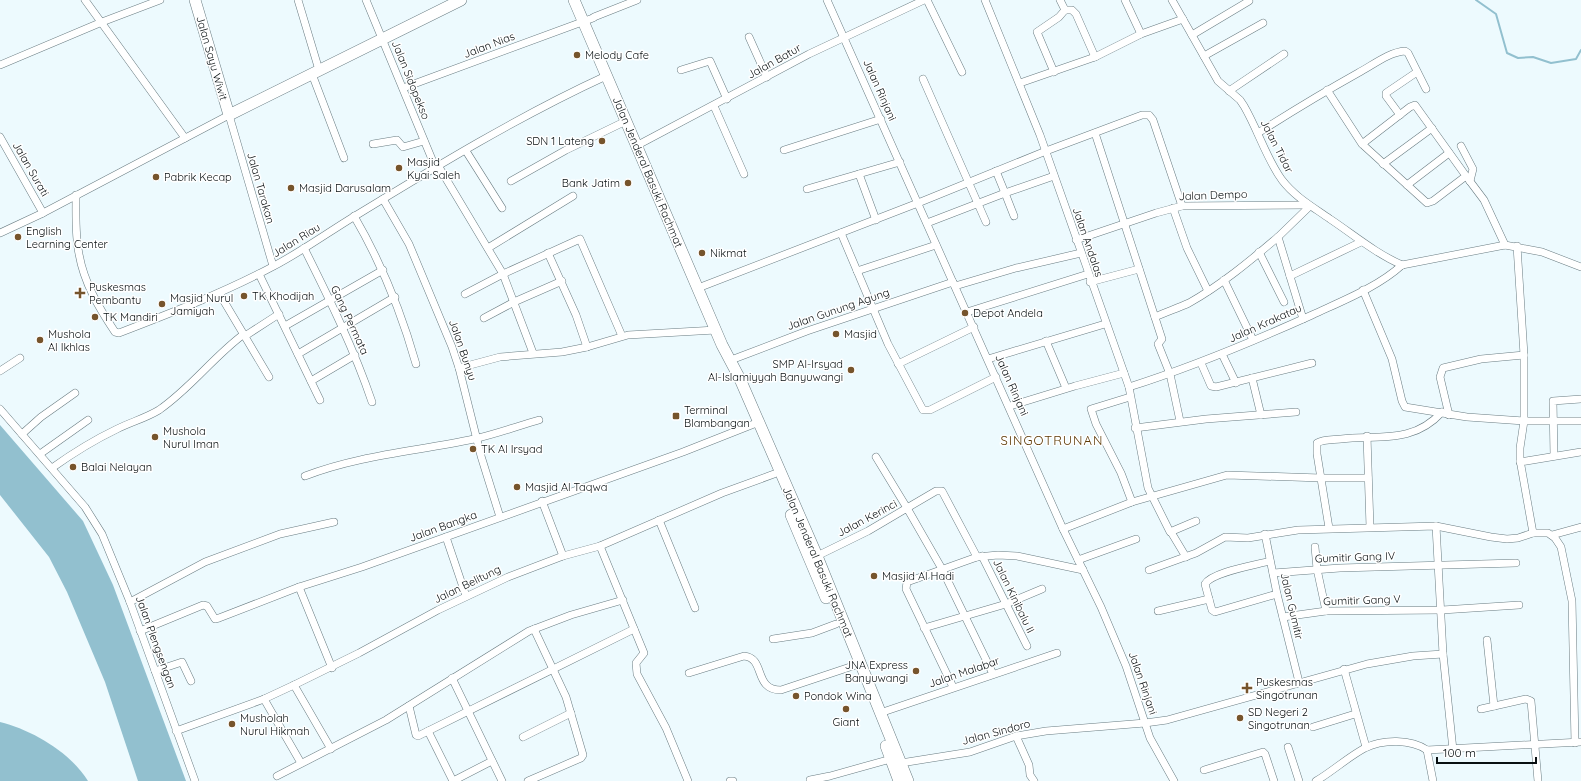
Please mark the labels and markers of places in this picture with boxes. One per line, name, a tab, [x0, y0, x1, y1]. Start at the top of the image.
place label: Melody Cafe	[585, 48, 649, 62]
marker: Melody Cafe	[572, 50, 582, 60]
place label: SDN 1 Lateng	[526, 134, 594, 148]
marker: SDN 1 Lateng	[597, 136, 607, 146]
place label: Masjid Kyai Saleh	[407, 155, 460, 182]
marker: Masjid Kyai Saleh	[394, 163, 404, 173]
place label: Pabrik Kecap	[164, 170, 232, 184]
marker: Pabrik Kecap	[151, 172, 161, 182]
place label: Bank Jatim	[562, 176, 620, 190]
marker: Bank Jatim	[623, 178, 633, 188]
place label: Masjid Darusalam	[299, 181, 391, 195]
marker: Masjid Darusalam	[286, 183, 296, 193]
place label: English Learning Center	[26, 224, 109, 251]
marker: English Learning Center	[13, 232, 23, 242]
place label: Nikmat	[710, 246, 747, 260]
marker: Nikmat	[697, 248, 707, 258]
place label: Puskesmas Pembantu	[89, 280, 146, 307]
marker: Puskesmas Pembantu	[74, 287, 86, 299]
place label: TK Khodijah	[252, 289, 314, 303]
place label: Masjid Nurul Jamiyah	[170, 291, 233, 318]
marker: TK Khodijah	[239, 291, 249, 301]
marker: Masjid Nurul Jamiyah	[157, 299, 167, 309]
place label: Depot Andela	[973, 306, 1043, 320]
marker: Depot Andela	[960, 308, 970, 318]
place label: TK Mandiri	[103, 310, 158, 324]
marker: TK Mandiri	[90, 312, 100, 322]
place label: Mushola Al Ikhlas	[48, 327, 91, 354]
place label: Masjid	[844, 327, 877, 341]
marker: Masjid	[831, 329, 841, 339]
marker: Mushola Al Ikhlas	[35, 335, 45, 345]
place label: SMP Al-Irsyad Al-Islamiyyah Banyuwangi	[708, 357, 843, 384]
marker: SMP Al-Irsyad Al-Islamiyyah Banyuwangi	[846, 365, 856, 375]
place label: Terminal Blambangan	[684, 403, 750, 430]
marker: Terminal Blambangan	[671, 411, 681, 421]
place label: Mushola Nurul Iman	[163, 424, 219, 451]
marker: Mushola Nurul Iman	[150, 432, 160, 442]
place label: TK Al Irsyad	[481, 442, 542, 456]
marker: TK Al Irsyad	[468, 444, 478, 454]
place label: Balai Nelayan	[81, 460, 152, 474]
marker: Balai Nelayan	[68, 462, 78, 472]
place label: Masjid Al Taqwa	[525, 480, 607, 494]
marker: Masjid Al Taqwa	[512, 482, 522, 492]
place label: Masjid Al Hadi	[882, 569, 954, 583]
marker: Masjid Al Hadi	[869, 571, 879, 581]
place label: JNA Express Banyuwangi	[845, 658, 908, 685]
marker: JNA Express Banyuwangi	[911, 666, 921, 676]
place label: Puskesmas Singotrunan	[1256, 675, 1318, 702]
marker: Puskesmas Singotrunan	[1241, 682, 1253, 694]
place label: Pondok Wina	[804, 689, 872, 703]
marker: Pondok Wina	[791, 691, 801, 701]
marker: Giant	[841, 704, 851, 714]
place label: SD Negeri 2 Singotrunan	[1248, 705, 1310, 732]
place label: Musholah Nurul Hikmah	[240, 711, 309, 738]
marker: SD Negeri 2 Singotrunan	[1235, 713, 1245, 723]
place label: Giant	[833, 715, 860, 729]
marker: Musholah Nurul Hikmah	[227, 719, 237, 729]

